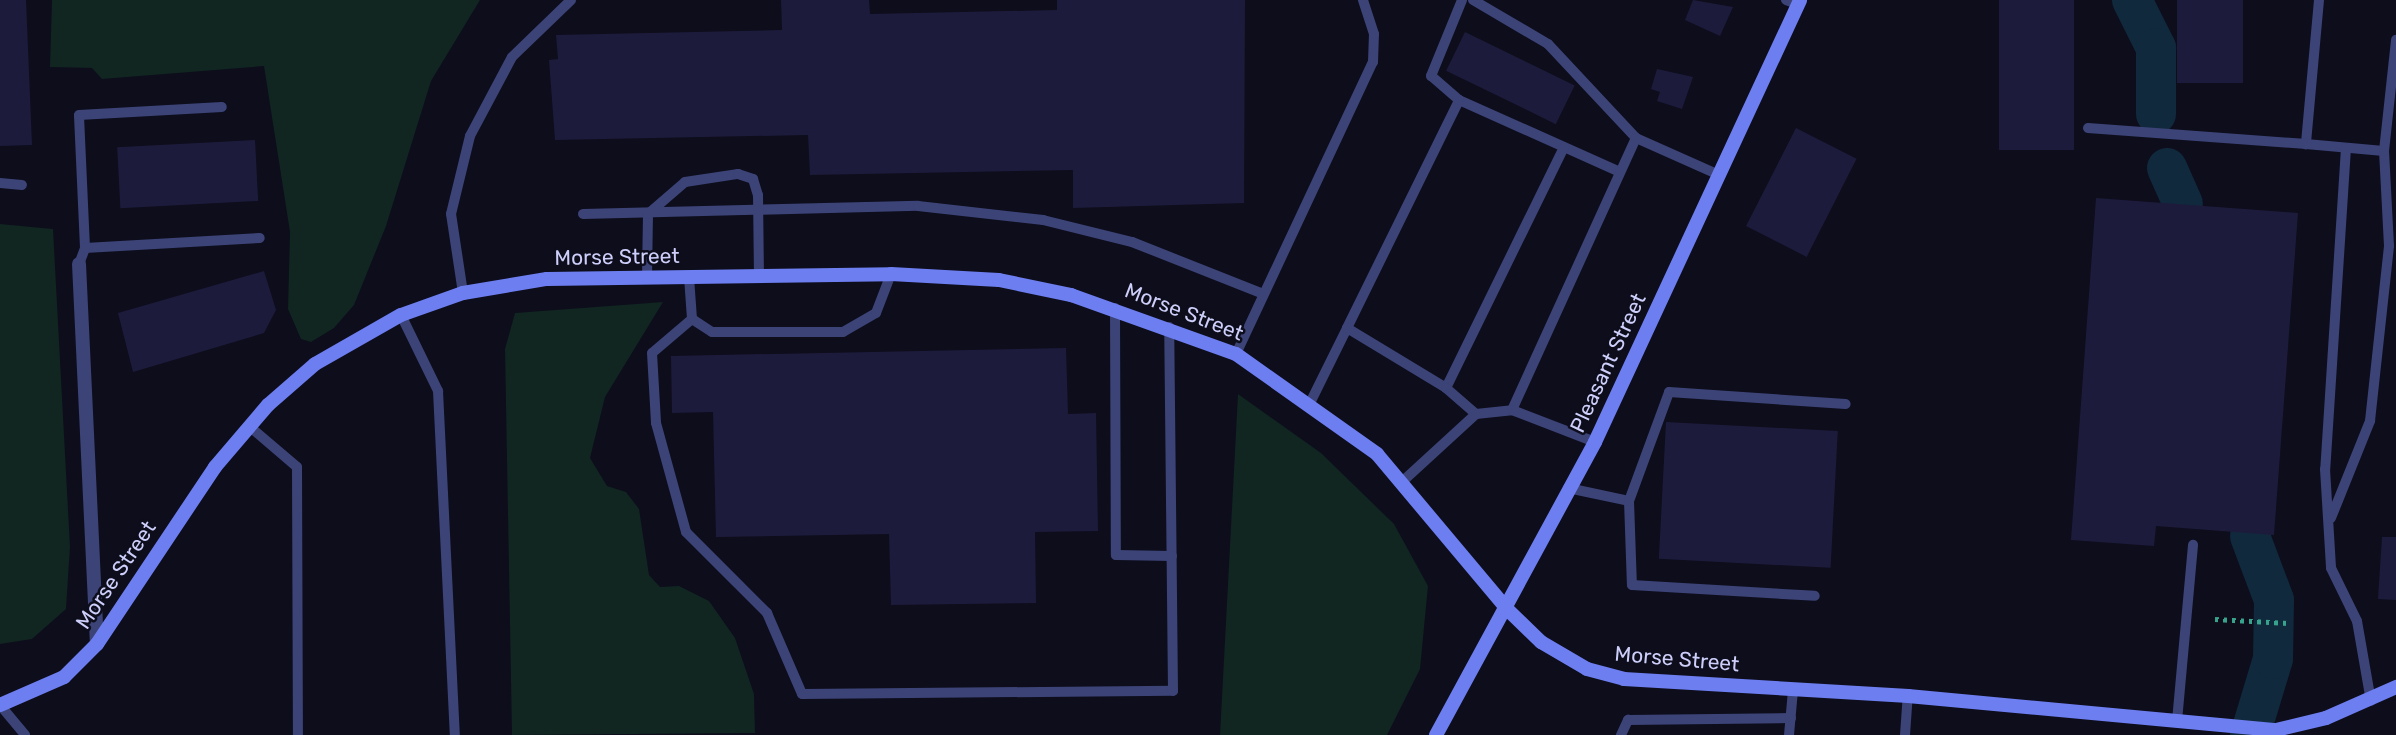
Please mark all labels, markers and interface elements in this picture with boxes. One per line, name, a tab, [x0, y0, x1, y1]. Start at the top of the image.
street label: Morse Street	[554, 243, 680, 271]
street label: Morse Street	[1121, 278, 1247, 346]
street label: Pleasant Street	[1565, 289, 1651, 437]
street label: Morse Street	[71, 516, 161, 634]
street label: Morse Street	[1614, 641, 1740, 677]

